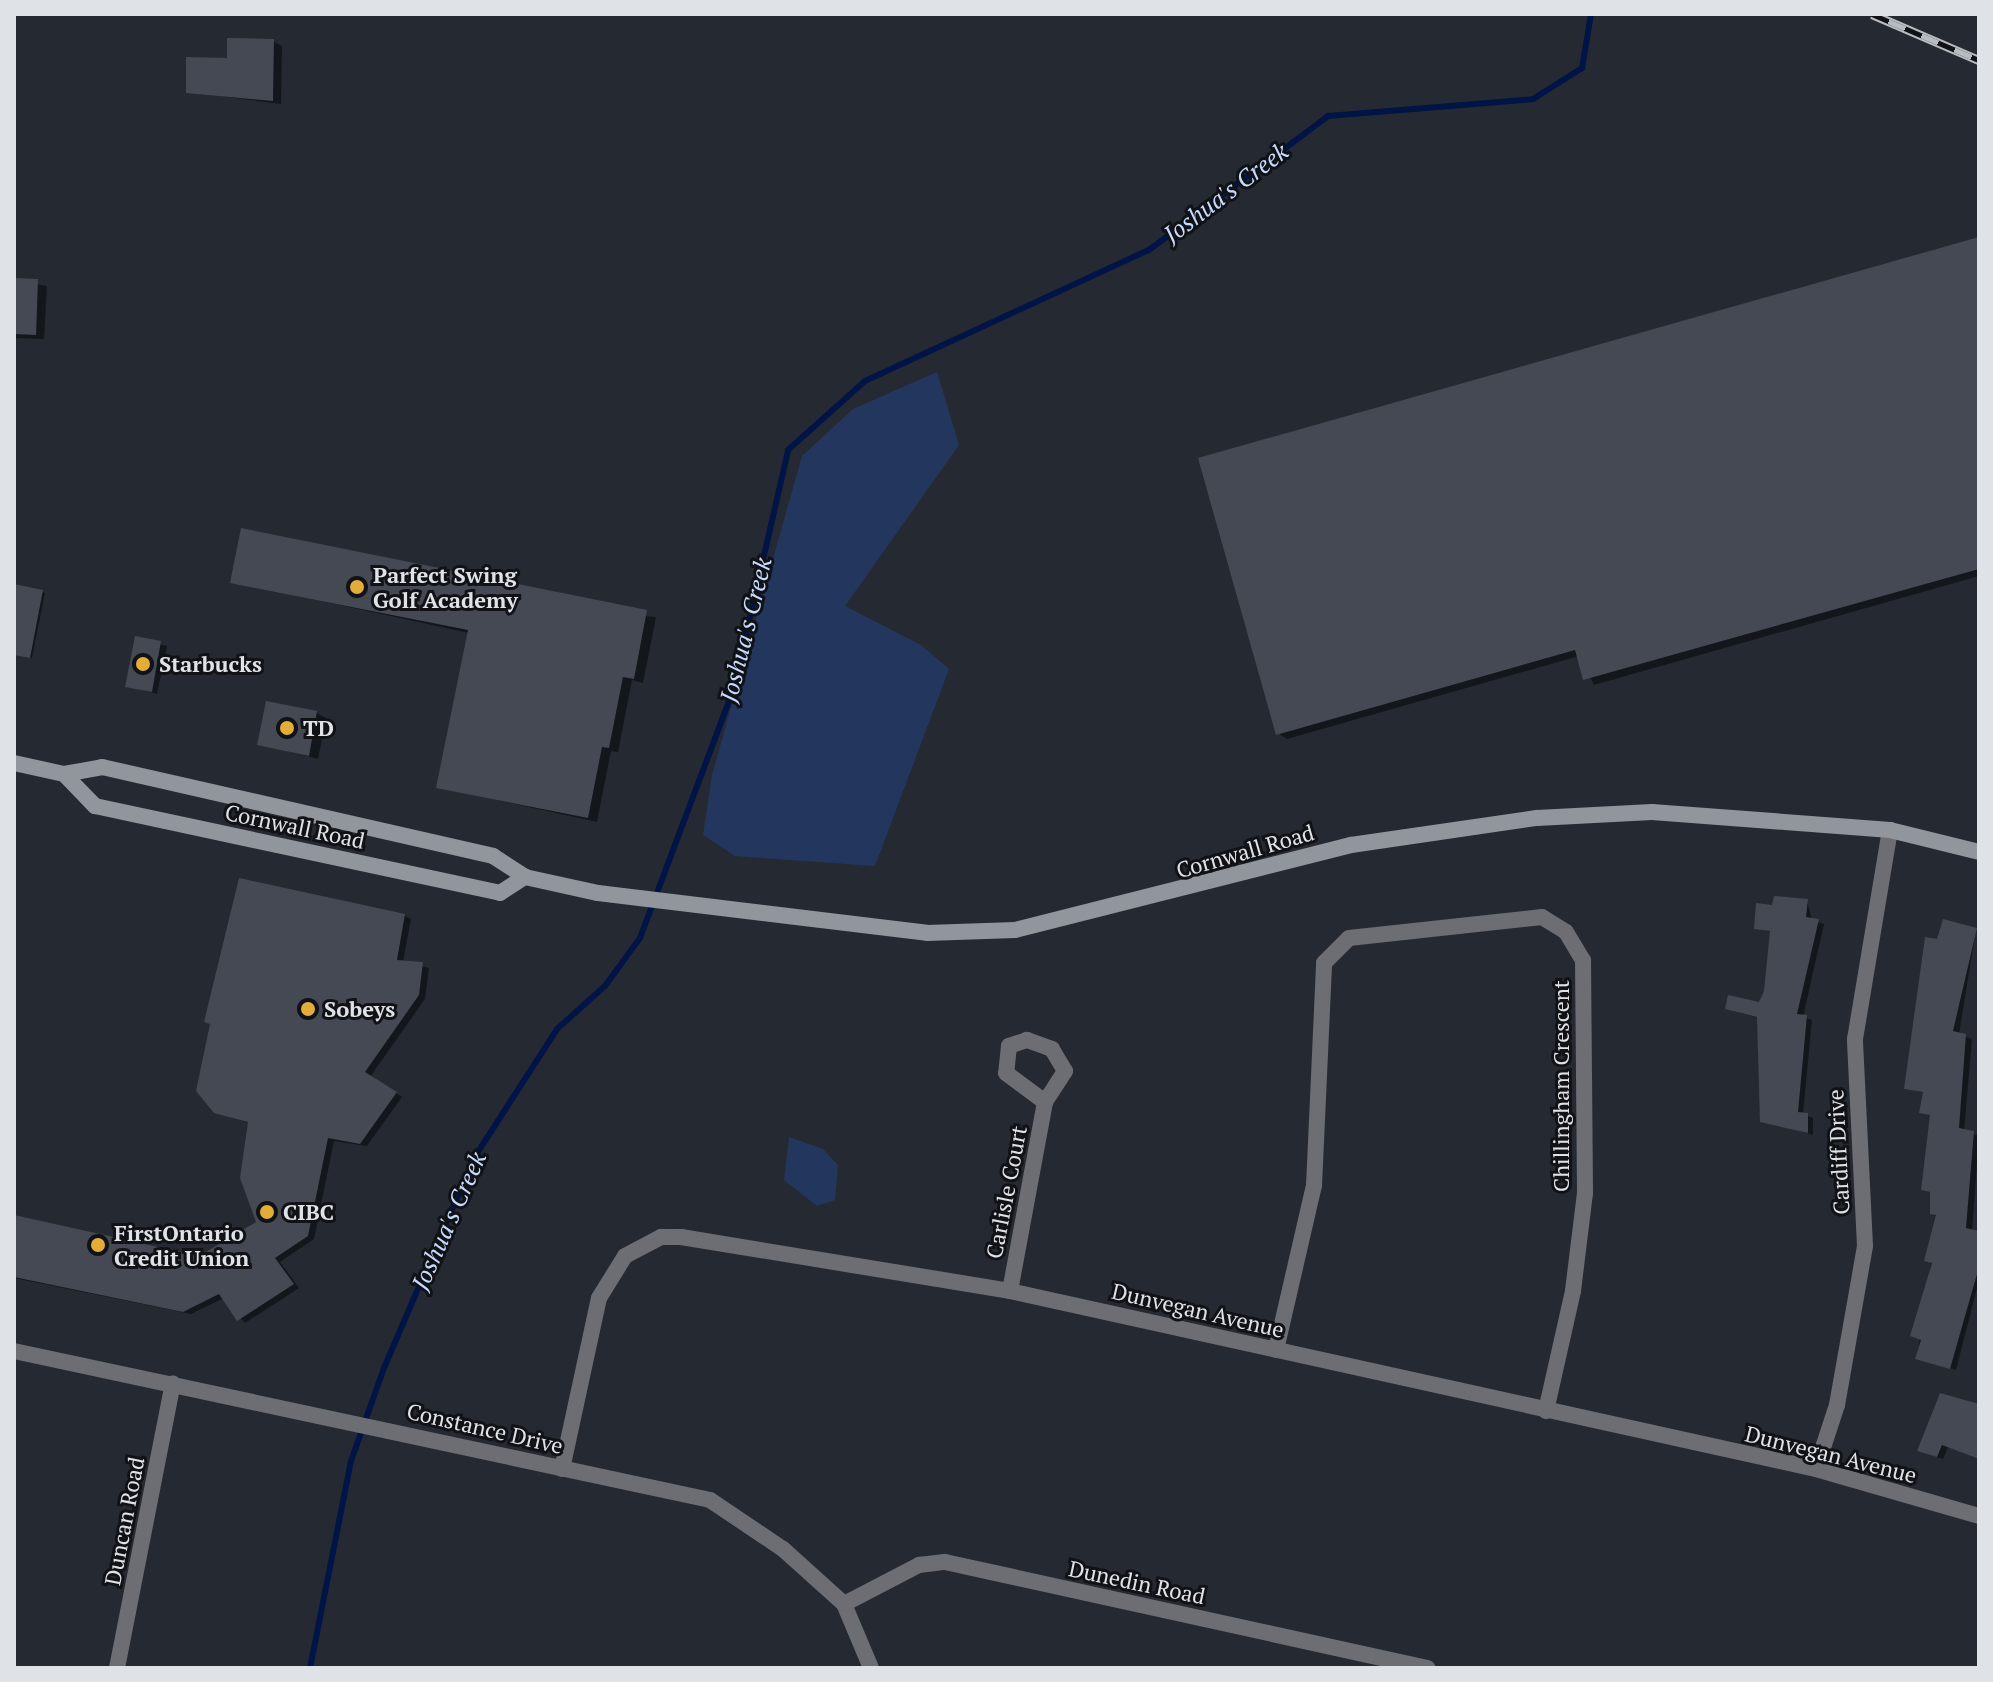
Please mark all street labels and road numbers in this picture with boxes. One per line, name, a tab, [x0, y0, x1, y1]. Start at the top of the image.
street label: Cornwall Road	[223, 798, 367, 854]
street label: Cornwall Road	[1173, 819, 1317, 883]
street label: Chillingham Crescent	[1548, 980, 1574, 1192]
street label: Cardiff Drive	[1822, 1089, 1854, 1215]
street label: Carlisle Court	[980, 1123, 1032, 1261]
street label: Dunvegan Avenue	[1109, 1277, 1287, 1343]
street label: Constance Drive	[404, 1397, 566, 1459]
street label: Dunvegan Avenue	[1742, 1420, 1920, 1488]
street label: Duncan Road	[99, 1455, 149, 1587]
street label: Dunedin Road	[1066, 1555, 1208, 1609]

